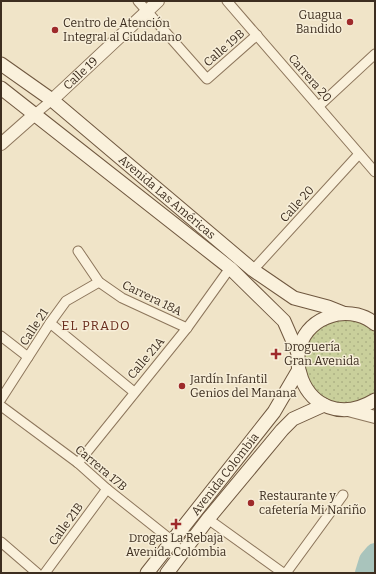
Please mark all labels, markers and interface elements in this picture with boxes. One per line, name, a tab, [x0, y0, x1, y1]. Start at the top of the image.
place label: Guagua Bandido	[296, 8, 342, 36]
place label: Centro de Atención Integral al Ciudadano	[63, 16, 182, 44]
marker: Guagua Bandido	[345, 17, 355, 27]
marker: Centro de Atención Integral al Ciudadano	[50, 25, 60, 35]
street label: Calle 19B	[201, 26, 247, 70]
street label: Carrera 20	[285, 51, 335, 105]
street label: Calle 19	[60, 54, 101, 93]
street label: Avenida Las Américas	[116, 152, 218, 242]
street label: Calle 20	[277, 183, 317, 225]
street label: Carrera 18A	[120, 278, 185, 319]
street label: Calle 21	[17, 306, 51, 348]
district label: EL PRADO	[61, 318, 131, 333]
street label: Calle 21A	[125, 334, 168, 382]
place label: Droguería Gran Avenida	[284, 340, 360, 368]
marker: Droguería Gran Avenida	[271, 349, 281, 359]
place label: Jardín Infantil Genios del Manana	[189, 372, 297, 400]
marker: Jardín Infantil Genios del Manana	[177, 381, 187, 391]
street label: Avenida Colombia	[188, 430, 262, 518]
street label: Carrera 17B	[72, 442, 130, 494]
place label: Restaurante y cafetería Mi Nariño	[259, 489, 366, 517]
marker: Restaurante y cafetería Mi Nariño	[246, 498, 256, 508]
street label: Calle 21B	[46, 500, 86, 548]
marker: Drogas La Rebaja Avenida Colombia	[171, 519, 181, 529]
place label: Drogas La Rebaja Avenida Colombia	[126, 531, 227, 559]

